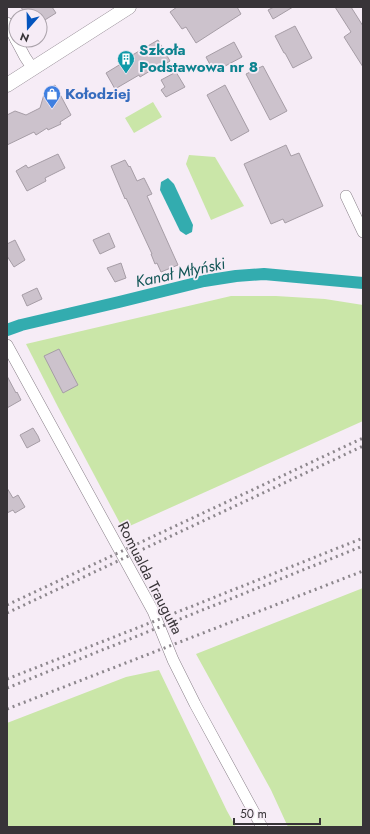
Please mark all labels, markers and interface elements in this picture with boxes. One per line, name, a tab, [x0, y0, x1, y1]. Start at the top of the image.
north arrow	[8, 8, 48, 48]
text: N	[18, 28, 31, 46]
place label: Szkoła Podstawowa nr 8	[139, 39, 258, 78]
building icon: Szkoła Podstawowa nr 8	[116, 49, 136, 74]
place label: Kołodziej	[65, 83, 131, 105]
shop icon: Kołodziej	[42, 84, 62, 109]
water label: Kanał Młyński	[133, 252, 228, 293]
street label: Romualda Traugutta	[112, 518, 188, 638]
scale bar	[234, 800, 320, 826]
text: 50 m	[240, 805, 267, 823]

